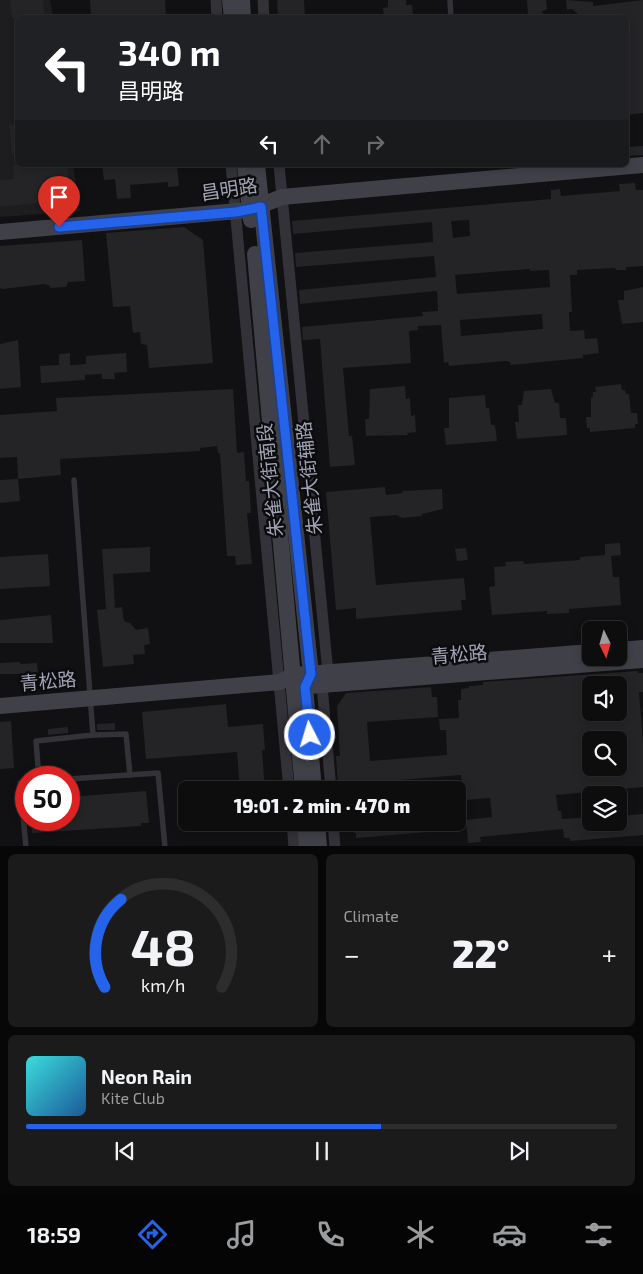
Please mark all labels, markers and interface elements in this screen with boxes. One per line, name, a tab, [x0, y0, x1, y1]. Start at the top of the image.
text: 340 m	[118, 31, 221, 73]
icon: left	[35, 35, 100, 100]
text: 昌明路	[118, 77, 184, 103]
icon: left	[255, 130, 283, 158]
icon: ahead	[308, 130, 336, 158]
icon: right	[361, 130, 389, 158]
street label: 昌明路	[199, 173, 259, 204]
pin	[38, 176, 80, 227]
icon: arrive	[45, 183, 73, 211]
street label: 朱雀大街辅路	[291, 420, 326, 536]
street label: 朱雀大街南段	[252, 422, 287, 538]
north arrow	[582, 621, 628, 666]
map controls	[582, 621, 627, 831]
street label: 青松路	[430, 640, 488, 667]
street label: 青松路	[19, 667, 77, 694]
button: sound	[582, 676, 627, 721]
position arrow	[283, 708, 335, 760]
button: search	[582, 731, 627, 776]
speed limit sign: 50	[15, 766, 80, 831]
button: layers	[582, 786, 627, 831]
text: 19:01 · 2 min · 470 m	[234, 794, 410, 817]
text: Climate	[344, 906, 399, 925]
text: 48	[130, 914, 196, 976]
text: 22°	[452, 930, 510, 976]
text: −	[344, 937, 360, 971]
text: +	[602, 937, 617, 971]
text: km/h	[141, 974, 185, 996]
text: Neon Rain	[101, 1065, 192, 1088]
text: Kite Club	[101, 1088, 165, 1107]
icon: previous	[111, 1137, 139, 1165]
icon: pause	[308, 1137, 336, 1165]
icon: next	[505, 1137, 533, 1165]
icon: directions	[135, 1217, 170, 1252]
icon: music	[224, 1217, 259, 1252]
icon: phone	[313, 1217, 348, 1252]
icon: climate	[403, 1217, 438, 1252]
icon: car	[492, 1217, 527, 1252]
icon: filters	[581, 1217, 616, 1252]
text: 18:59	[27, 1221, 81, 1247]

